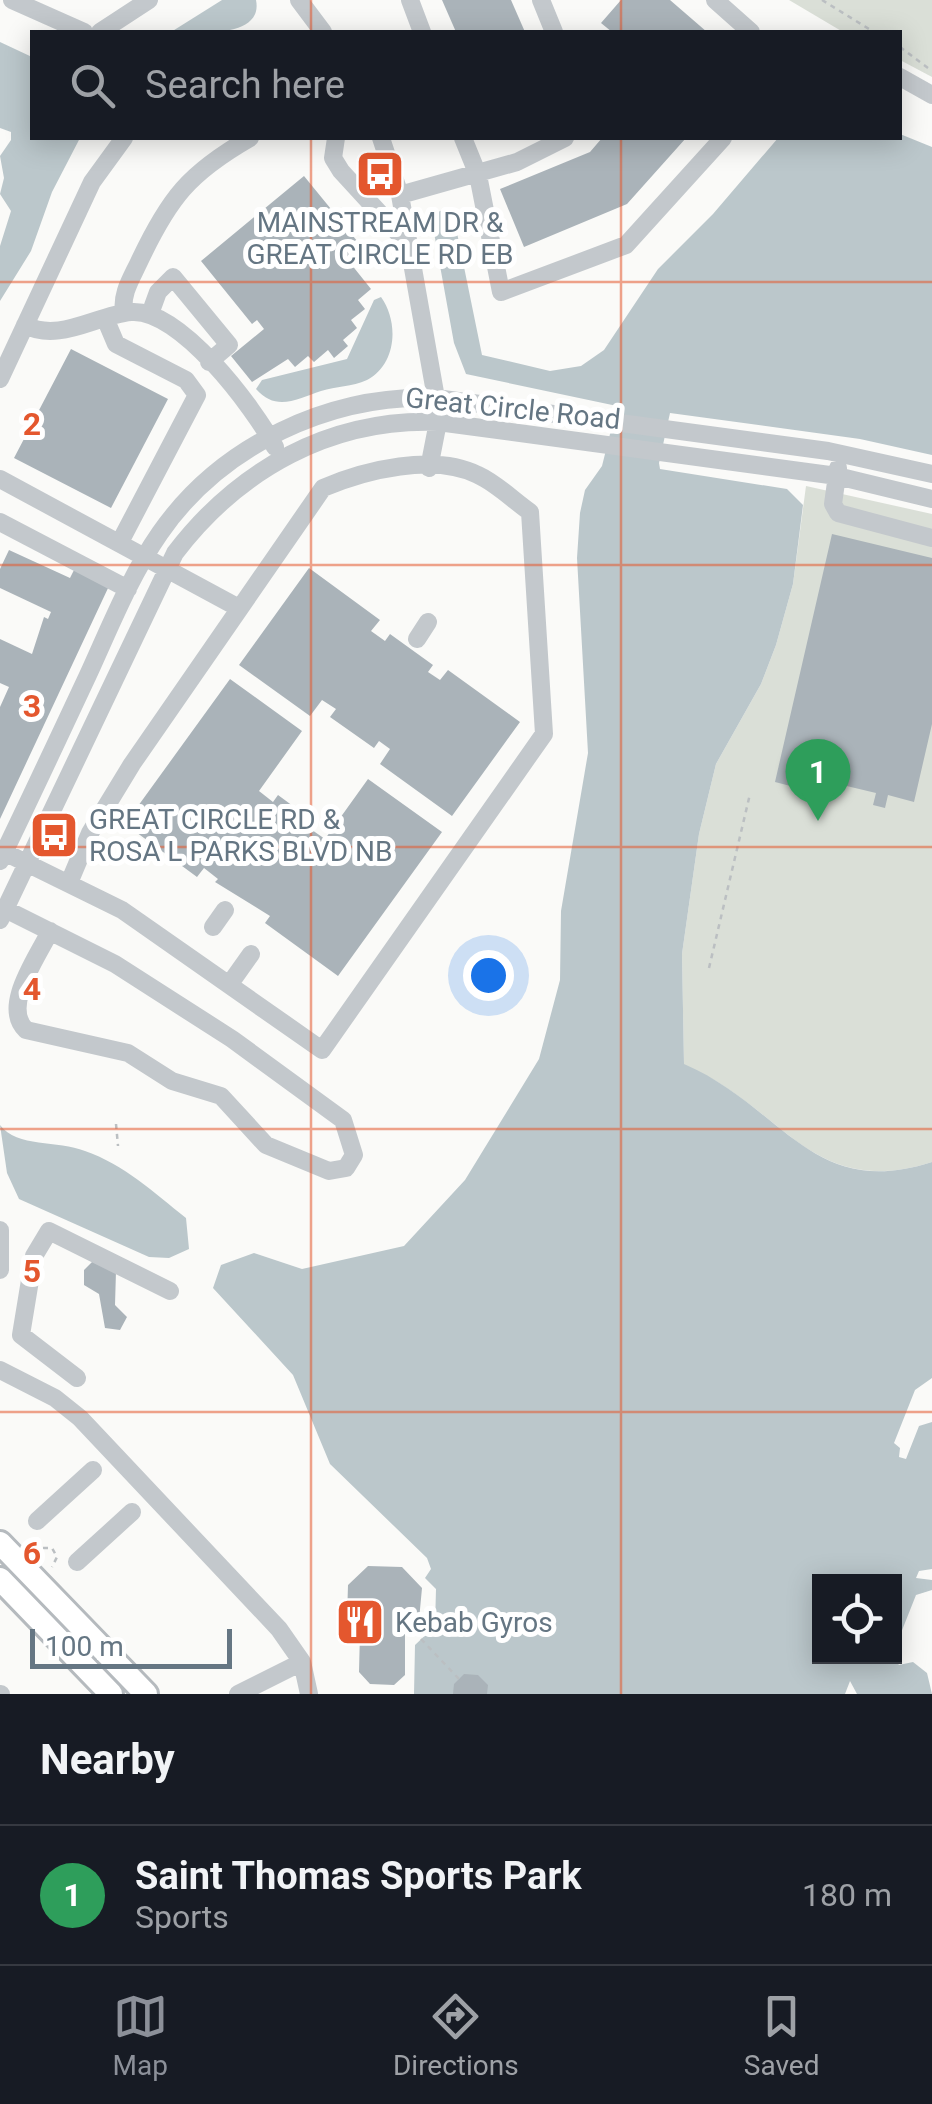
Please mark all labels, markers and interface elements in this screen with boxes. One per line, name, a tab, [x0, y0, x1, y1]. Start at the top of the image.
search box	[30, 30, 902, 140]
icon: search	[65, 58, 120, 113]
text: Search here	[145, 63, 345, 107]
bus stop icon: MAINSTREAM DR & GREAT CIRCLE RD EB	[354, 148, 406, 200]
place label: MAINSTREAM DR & GREAT CIRCLE RD EB	[246, 206, 514, 271]
street label: Great Circle Road	[404, 381, 622, 436]
text: 2	[23, 405, 41, 443]
text: 3	[23, 687, 41, 725]
pin: 1	[786, 738, 850, 821]
place label: GREAT CIRCLE RD & ROSA L PARKS BLVD NB	[89, 803, 393, 868]
bus stop icon: GREAT CIRCLE RD & ROSA L PARKS BLVD NB	[28, 809, 80, 861]
your location	[463, 950, 514, 1001]
text: 4	[23, 970, 41, 1008]
text: 5	[23, 1252, 41, 1290]
text: 6	[23, 1534, 41, 1572]
map controls	[812, 1574, 902, 1664]
button: locate	[812, 1574, 902, 1664]
restaurant icon: Kebab Gyros	[334, 1596, 386, 1648]
place label: Kebab Gyros	[395, 1606, 553, 1639]
scale bar	[30, 1624, 232, 1668]
text: 100 m	[45, 1630, 124, 1663]
text: Nearby	[40, 1735, 175, 1784]
text: Saint Thomas Sports Park	[135, 1854, 582, 1898]
text: 1	[63, 1876, 82, 1914]
text: 180 m	[802, 1876, 892, 1914]
text: Sports	[135, 1898, 229, 1936]
tab: Map	[113, 1989, 168, 2082]
tab: Directions	[393, 1989, 519, 2082]
tab: Saved	[744, 1989, 819, 2082]

